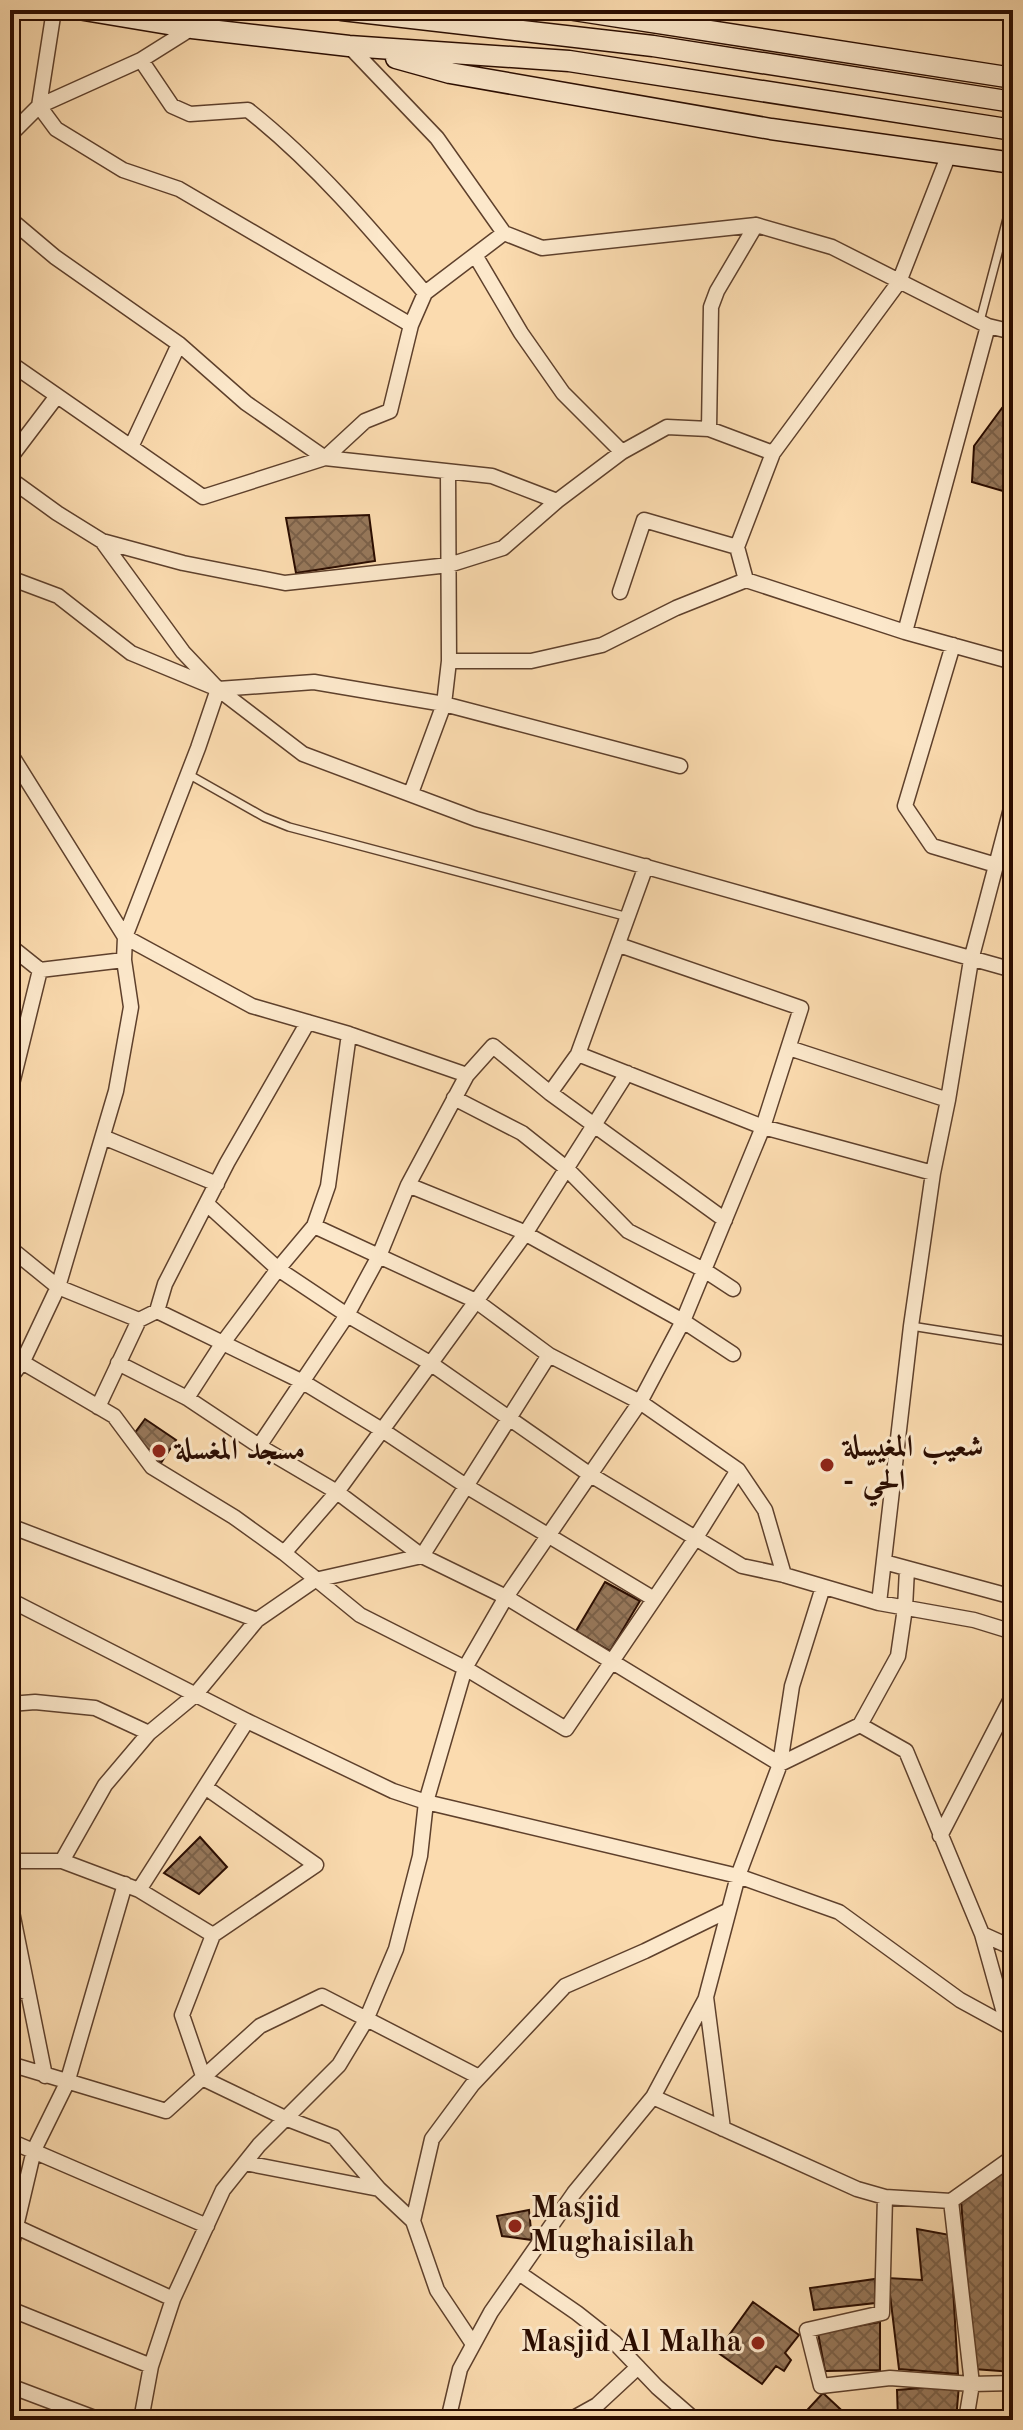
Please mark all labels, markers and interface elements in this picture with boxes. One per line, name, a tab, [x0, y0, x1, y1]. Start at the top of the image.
place label: شعيب المغيسلة - الحيّ	[841, 1433, 983, 1507]
place label: مسجد المغسلة	[173, 1436, 305, 1466]
marker: مسجد المغسلة	[150, 1442, 168, 1460]
marker: شعيب المغيسلة - الحيّ	[818, 1456, 836, 1474]
place label: Masjid Mughaisilah	[531, 2194, 695, 2258]
marker: Masjid Mughaisilah	[506, 2217, 524, 2235]
place label: Masjid Al Malha	[521, 2328, 742, 2358]
marker: Masjid Al Malha	[749, 2334, 767, 2352]

